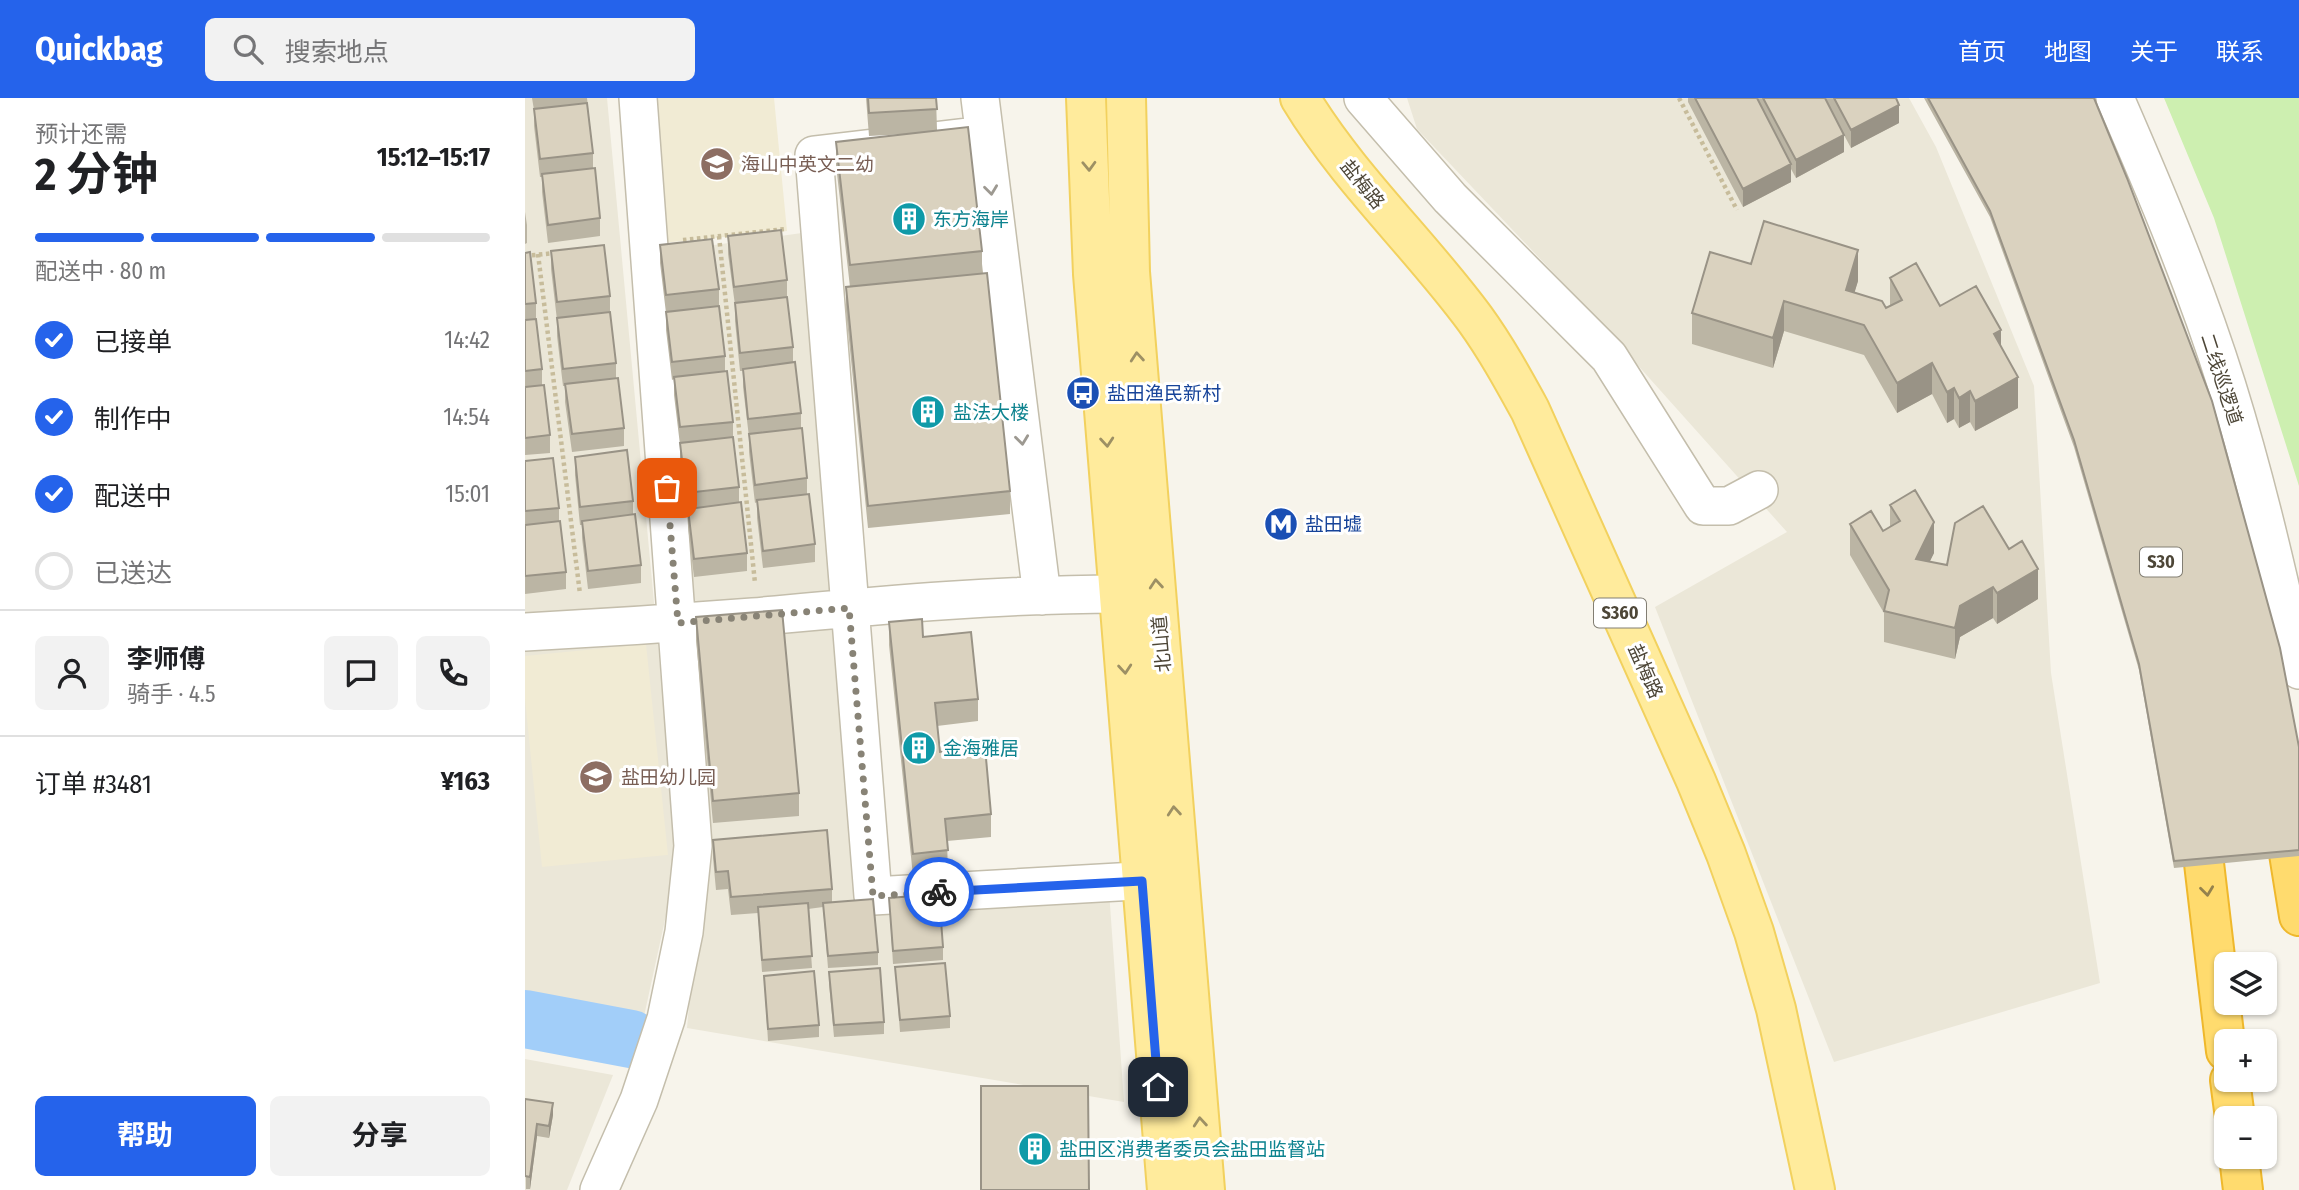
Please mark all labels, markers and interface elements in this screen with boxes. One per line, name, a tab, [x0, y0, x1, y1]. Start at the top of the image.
search box	[205, 18, 695, 81]
text: Quickbag	[35, 29, 163, 69]
icon: search	[229, 30, 267, 68]
text: 搜索地点	[285, 37, 389, 68]
text: 首页	[1958, 38, 2006, 66]
text: 地图	[2044, 38, 2092, 66]
text: 关于	[2130, 38, 2178, 66]
text: 联系	[2216, 38, 2264, 66]
text: 预计还需	[35, 120, 127, 148]
text: 15:12–15:17	[377, 142, 490, 173]
school or university icon: 海山中英文二幼	[698, 145, 736, 183]
text: 2 分钟	[35, 147, 158, 202]
place label: 海山中英文二幼	[741, 153, 874, 176]
street label: 盐梅路	[1336, 155, 1389, 214]
one-way arrow	[1082, 161, 1097, 172]
one-way arrow	[984, 184, 999, 196]
building icon: 东方海岸	[890, 200, 928, 238]
place label: 东方海岸	[933, 208, 1009, 231]
text: 配送中 · 80 m	[35, 257, 166, 285]
icon: check	[35, 321, 73, 359]
text: 14:42	[444, 326, 490, 354]
text: 已接单	[94, 327, 172, 358]
street label: 二线巡逻道	[2196, 330, 2247, 428]
one-way arrow	[1130, 351, 1145, 362]
bus stop icon: 盐田渔民新村	[1064, 374, 1102, 412]
place label: 盐田渔民新村	[1107, 382, 1221, 405]
building icon: 盐法大楼	[909, 393, 947, 431]
icon: check	[35, 398, 73, 436]
place label: 盐法大楼	[953, 401, 1029, 424]
text: 14:54	[443, 403, 490, 431]
text: 制作中	[94, 404, 172, 435]
one-way arrow	[1015, 434, 1030, 446]
one-way arrow	[1099, 437, 1114, 448]
pin	[637, 458, 697, 518]
icon: bag	[648, 469, 686, 507]
icon: check	[35, 475, 73, 513]
text: 15:01	[445, 480, 490, 508]
text: 配送中	[94, 481, 172, 512]
metro station icon: 盐田墟	[1262, 505, 1300, 543]
place label: 盐田墟	[1305, 513, 1362, 536]
road number: S30	[2140, 548, 2182, 576]
text: 已送达	[94, 558, 172, 589]
one-way arrow	[1149, 578, 1164, 589]
road number: S360	[1594, 598, 1646, 628]
street label: 北山道	[1148, 615, 1175, 673]
button: person	[35, 636, 109, 710]
button: chat	[324, 636, 398, 710]
button: phone	[416, 636, 490, 710]
street label: 盐梅路	[1623, 640, 1668, 702]
text: 李师傅	[127, 644, 205, 675]
one-way arrow	[1117, 664, 1132, 675]
text: 骑手 · 4.5	[127, 680, 215, 708]
building icon: 金海雅居	[900, 729, 938, 767]
place label: 金海雅居	[943, 737, 1019, 760]
school or university icon: 盐田幼儿园	[577, 758, 615, 796]
text: ¥163	[441, 766, 490, 797]
place label: 盐田幼儿园	[621, 766, 716, 789]
text: 订单 #3481	[35, 769, 152, 800]
one-way arrow	[1167, 805, 1182, 816]
courier	[904, 857, 974, 927]
icon: bike	[920, 873, 958, 911]
one-way arrow	[2199, 886, 2214, 897]
map controls	[2214, 952, 2277, 1169]
button: layers	[2214, 952, 2277, 1015]
button: +	[2214, 1029, 2277, 1092]
pin	[1128, 1057, 1188, 1117]
icon: home	[1139, 1068, 1177, 1106]
button: 帮助	[35, 1096, 256, 1176]
button: 分享	[270, 1096, 490, 1176]
button: −	[2214, 1106, 2277, 1169]
one-way arrow	[1193, 1116, 1208, 1127]
building icon: 盐田区消费者委员会盐田监督站	[1016, 1130, 1054, 1168]
place label: 盐田区消费者委员会盐田监督站	[1059, 1138, 1325, 1161]

